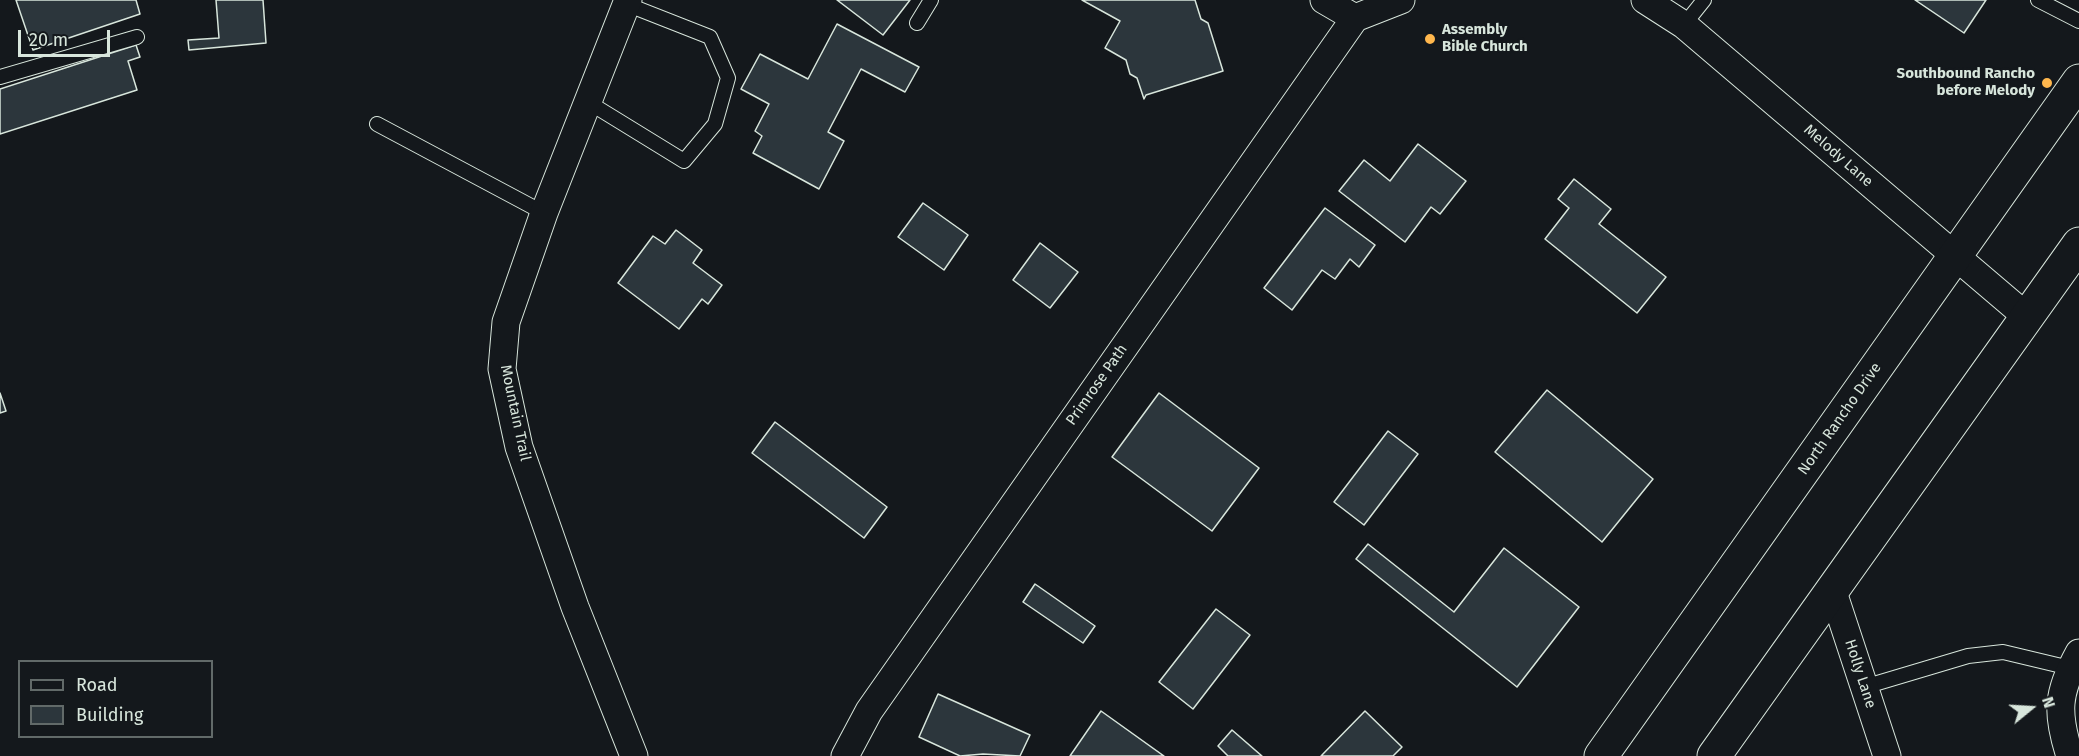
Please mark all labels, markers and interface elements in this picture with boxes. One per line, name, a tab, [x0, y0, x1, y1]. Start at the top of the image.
scale bar	[21, 18, 112, 56]
place label: Assembly Bible Church	[1442, 21, 1528, 56]
text: 20 m	[29, 29, 68, 51]
marker: Assembly Bible Church	[1423, 32, 1437, 46]
place label: Southbound Rancho before Melody	[1897, 65, 2035, 100]
marker: Southbound Rancho before Melody	[2040, 76, 2054, 90]
street label: Melody Lane	[1800, 121, 1876, 191]
street label: Primrose Path	[1062, 341, 1132, 429]
street label: North Rancho Drive	[1795, 359, 1885, 479]
street label: Mountain Trail	[496, 363, 534, 463]
street label: Holly Lane	[1840, 637, 1880, 711]
legend	[18, 660, 213, 738]
text: Road	[76, 674, 118, 696]
north arrow	[2001, 678, 2061, 738]
text: N	[2038, 694, 2059, 710]
text: Building	[76, 704, 143, 726]

